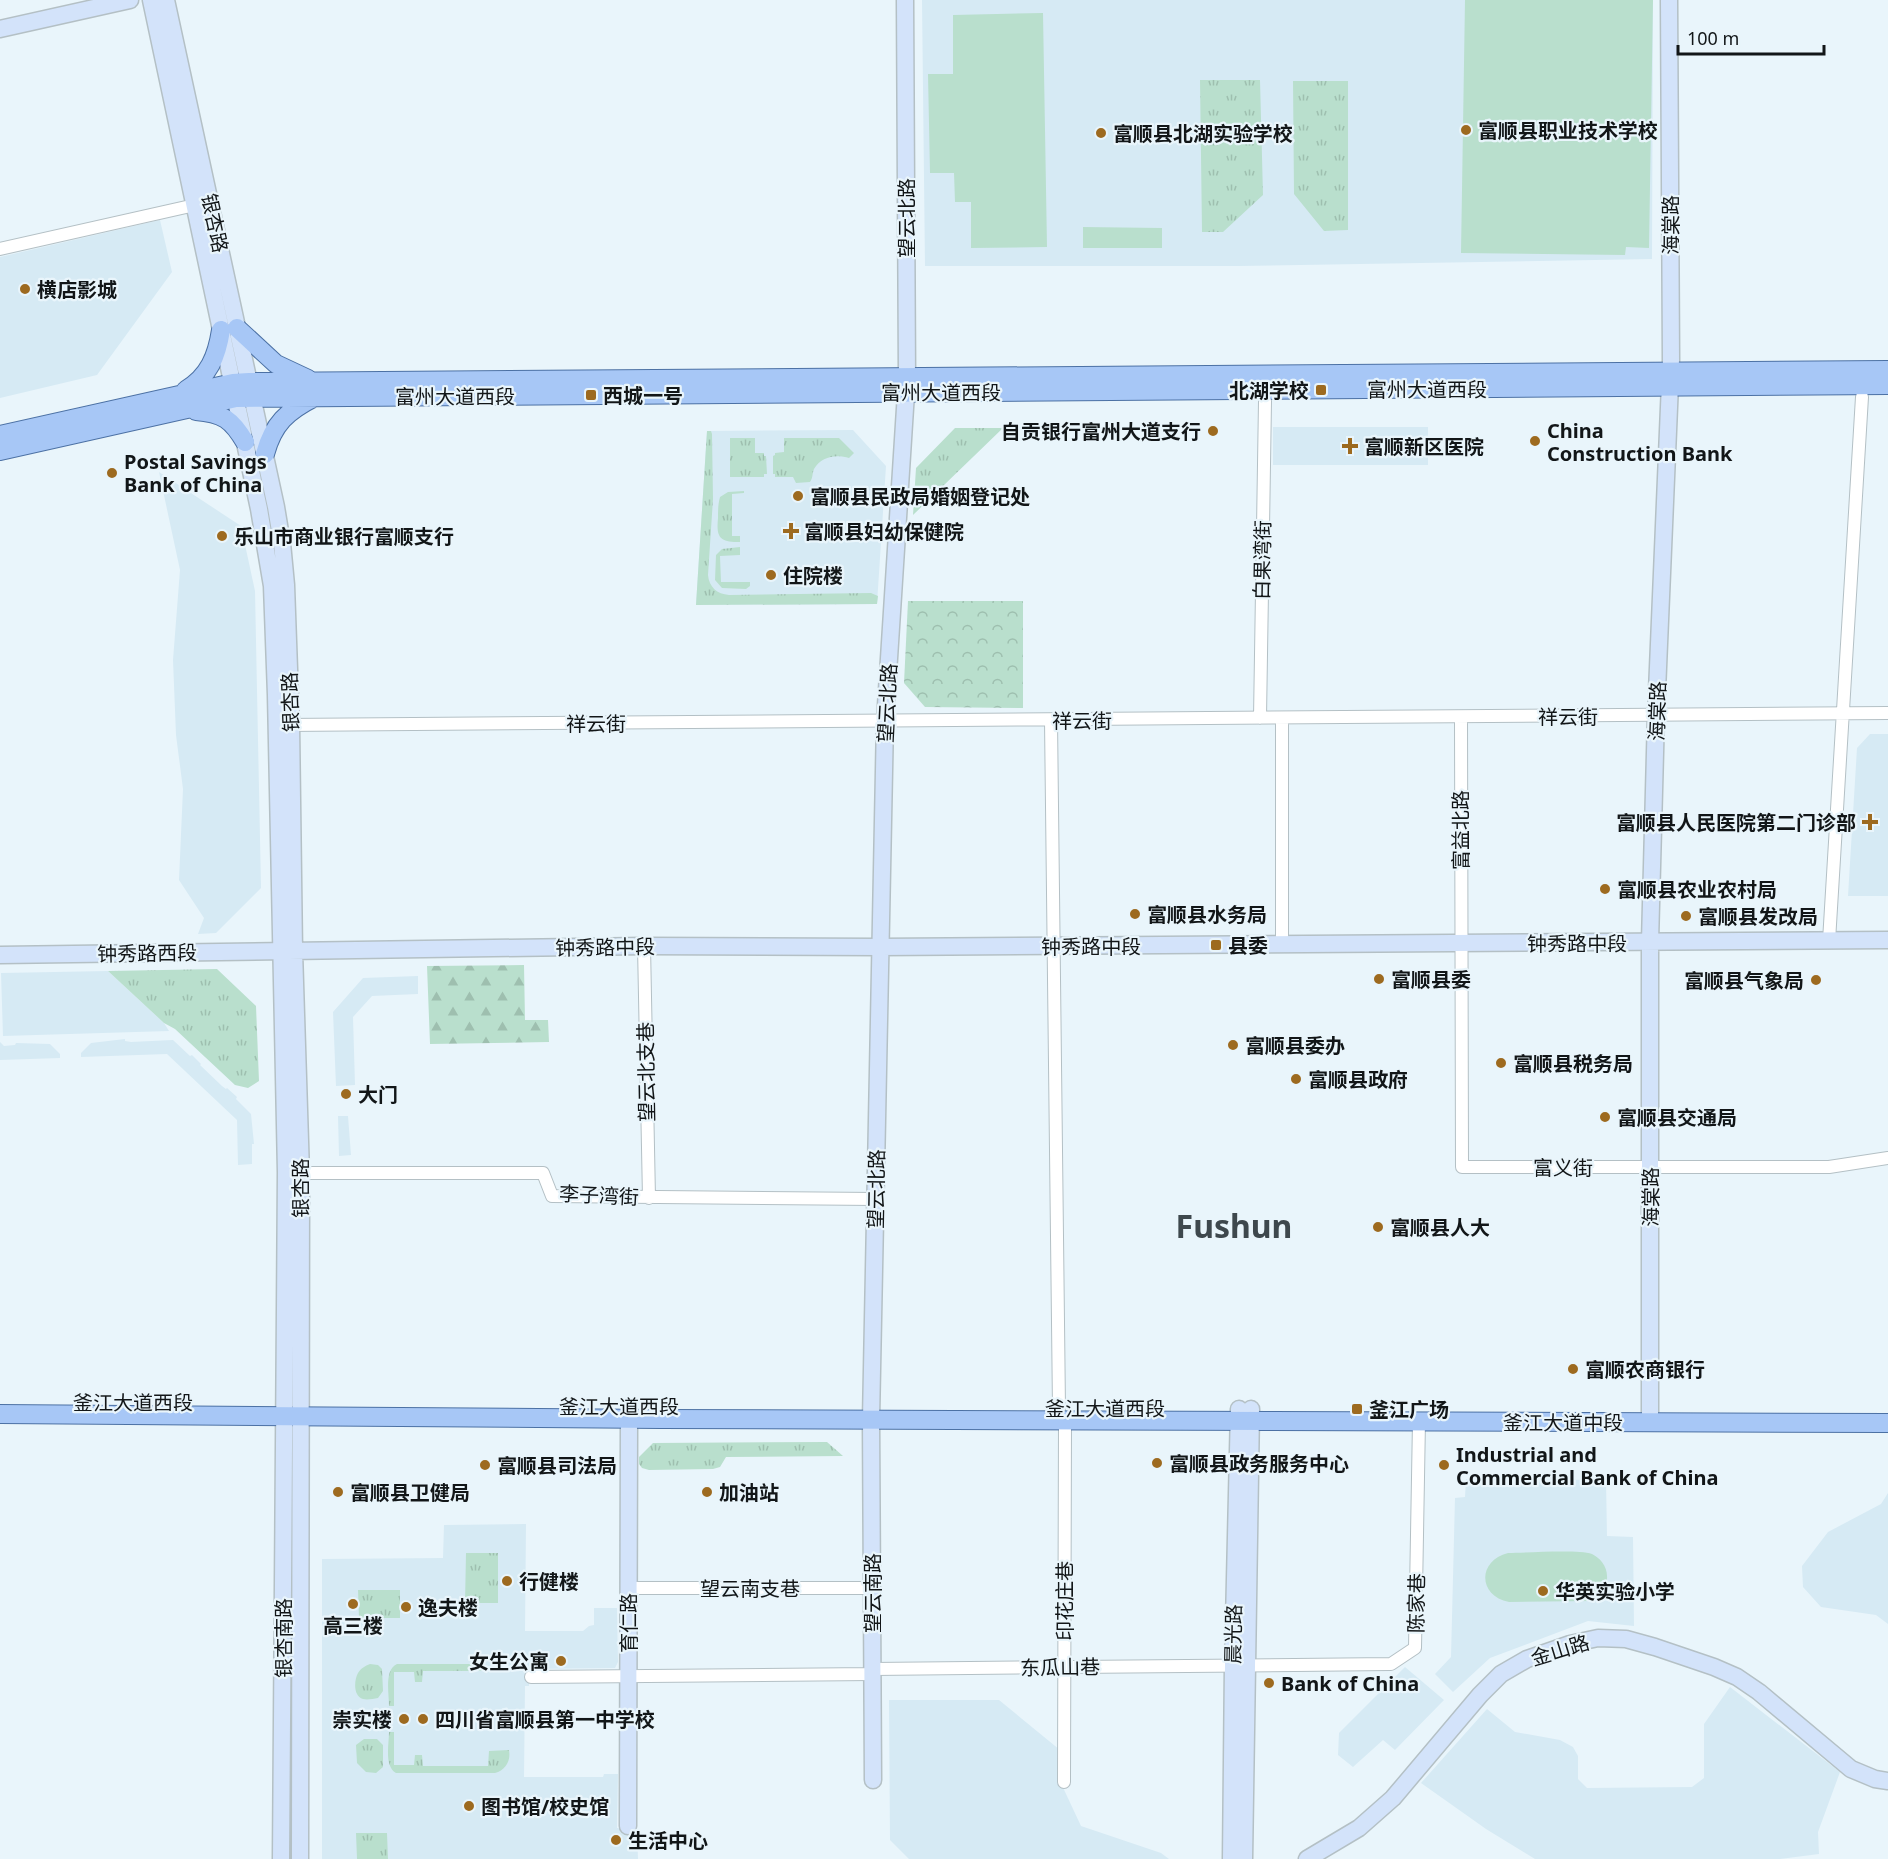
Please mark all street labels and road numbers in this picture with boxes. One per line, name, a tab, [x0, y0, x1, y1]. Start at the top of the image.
street label: 望云北路	[893, 178, 920, 258]
street label: 银杏路	[196, 191, 234, 255]
street label: 海棠路	[1657, 195, 1684, 255]
street label: 富州大道西段	[1367, 376, 1487, 403]
street label: 富州大道西段	[881, 379, 1001, 406]
street label: 富州大道西段	[395, 383, 515, 410]
street label: 白果湾街	[1248, 520, 1276, 600]
street label: 望云北路	[871, 662, 903, 744]
street label: 银杏路	[275, 672, 305, 732]
street label: 海棠路	[1642, 681, 1672, 741]
street label: 祥云街	[1538, 703, 1598, 730]
street label: 祥云街	[1052, 707, 1112, 734]
street label: 祥云街	[566, 710, 626, 737]
street label: 富益北路	[1447, 790, 1474, 870]
street label: 钟秀路中段	[1527, 930, 1627, 957]
street label: 钟秀路中段	[555, 933, 655, 961]
street label: 钟秀路中段	[1041, 933, 1141, 960]
street label: 钟秀路西段	[97, 939, 197, 967]
street label: 望云北支巷	[632, 1022, 660, 1122]
street label: 望云北路	[862, 1149, 890, 1229]
street label: 富义街	[1533, 1154, 1593, 1181]
street label: 银杏路	[287, 1158, 314, 1218]
street label: 海棠路	[1637, 1167, 1664, 1227]
street label: 李子湾街	[558, 1179, 640, 1211]
street label: 釜江大道西段	[73, 1389, 193, 1416]
street label: 釜江大道西段	[559, 1393, 679, 1420]
street label: 釜江大道西段	[1045, 1395, 1165, 1422]
street label: 釜江大道中段	[1503, 1409, 1623, 1436]
street label: 望云南路	[859, 1553, 886, 1633]
street label: 印花庄巷	[1051, 1561, 1078, 1641]
street label: 陈家巷	[1402, 1573, 1430, 1633]
street label: 望云南支巷	[700, 1575, 800, 1602]
street label: 育仁路	[615, 1593, 642, 1653]
street label: 银杏南路	[270, 1598, 297, 1678]
street label: 晨光路	[1219, 1604, 1247, 1664]
street label: 金山路	[1527, 1628, 1593, 1672]
street label: 东瓜山巷	[1020, 1653, 1100, 1681]

